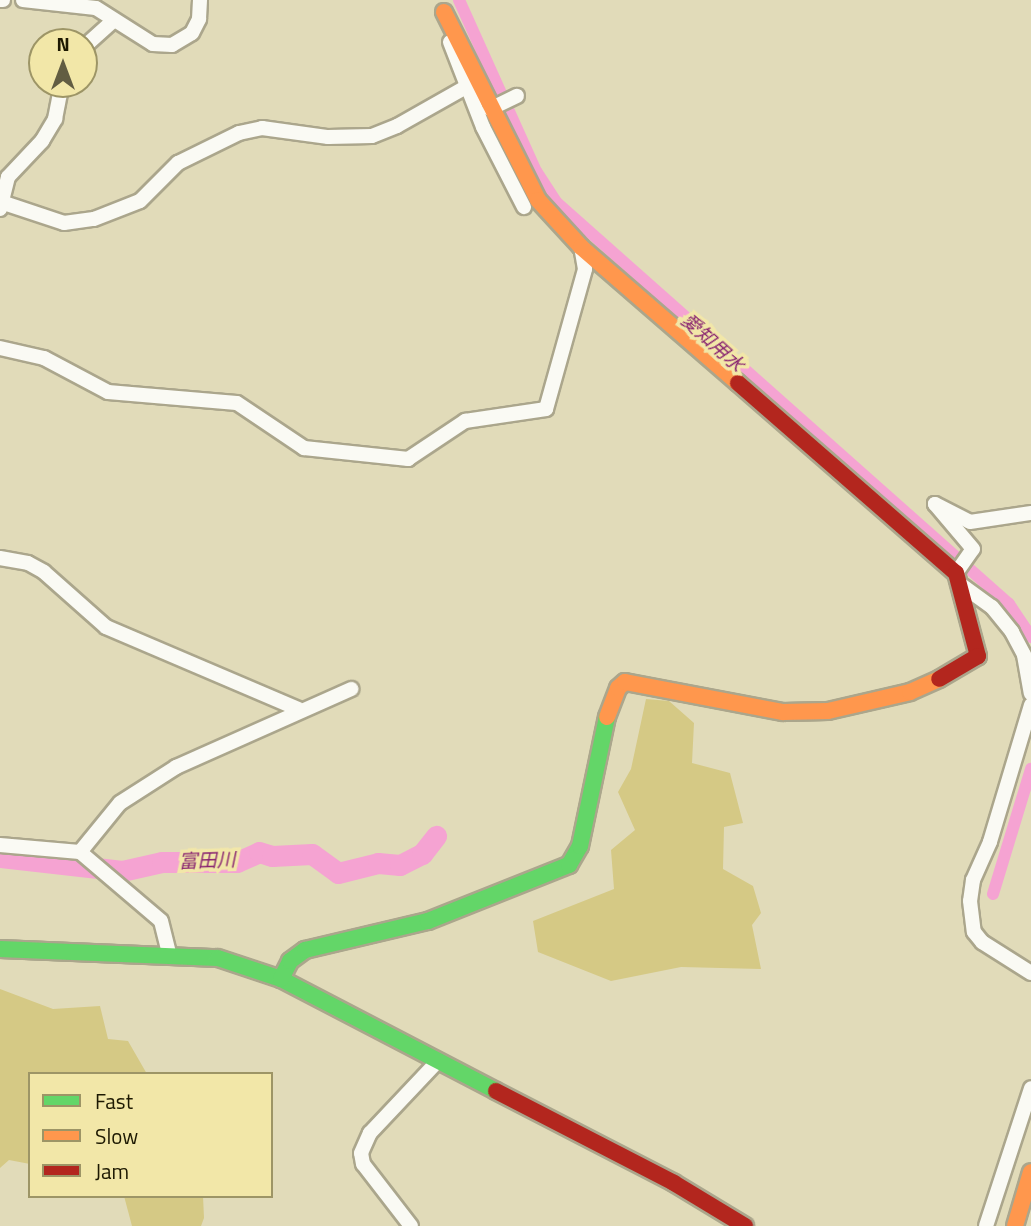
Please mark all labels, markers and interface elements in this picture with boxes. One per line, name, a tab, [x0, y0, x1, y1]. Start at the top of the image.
north arrow	[28, 28, 98, 98]
text: N	[56, 29, 70, 58]
water label: 愛知用水	[677, 308, 749, 376]
water label: 富田川	[178, 848, 236, 872]
legend	[28, 1072, 273, 1198]
text: Fast	[95, 1085, 133, 1117]
text: Slow	[95, 1120, 138, 1152]
text: Jam	[95, 1155, 129, 1187]

